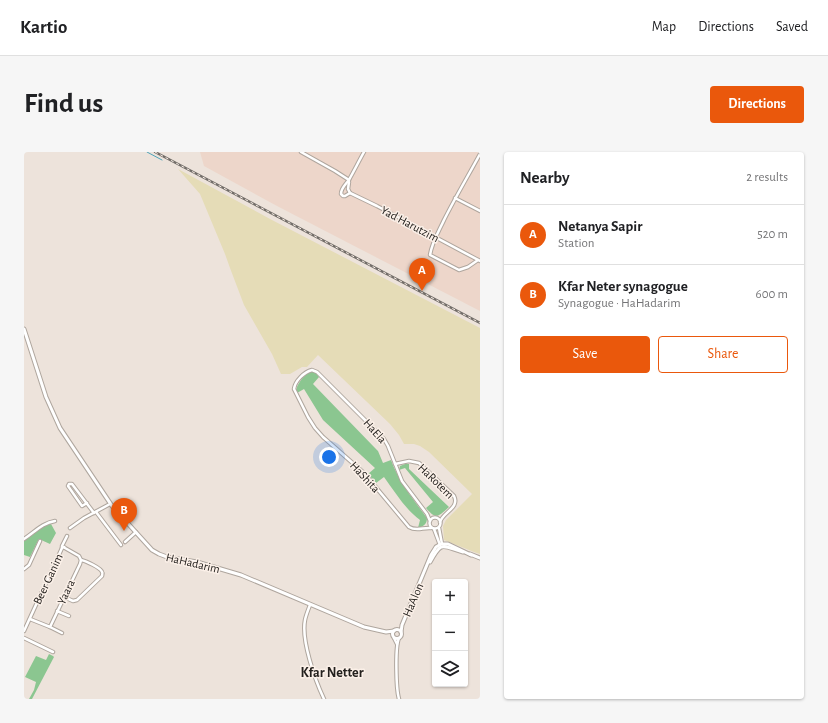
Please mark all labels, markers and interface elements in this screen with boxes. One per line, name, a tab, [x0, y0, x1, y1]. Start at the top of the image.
text: Kartio	[20, 18, 67, 37]
text: Map	[652, 20, 676, 34]
text: Directions	[698, 20, 754, 34]
text: Saved	[776, 20, 808, 34]
button: Directions	[710, 86, 804, 123]
text: Find us	[24, 90, 103, 118]
text: Nearby	[520, 169, 570, 186]
text: 2 results	[746, 171, 788, 184]
street label: Yad Harutzim	[379, 204, 441, 244]
text: Netanya Sapir	[558, 219, 642, 234]
text: A	[529, 228, 537, 241]
text: 520 m	[757, 228, 788, 241]
text: Station	[558, 237, 595, 250]
pin: A	[409, 258, 435, 291]
text: Kfar Neter synagogue	[558, 279, 688, 294]
text: B	[529, 288, 537, 301]
text: 600 m	[756, 288, 788, 301]
text: Synagogue · HaHadarim	[558, 297, 681, 310]
button: Save	[520, 336, 650, 373]
button: Share	[658, 336, 788, 373]
street label: HaEla	[361, 417, 389, 446]
your location	[319, 447, 339, 467]
street label: HaShita	[348, 459, 383, 495]
street label: HaRotem	[416, 461, 456, 501]
pin: B	[111, 498, 137, 531]
street label: HaHadarim	[165, 551, 221, 575]
street label: Beer Ganim	[31, 552, 65, 606]
street label: Yaara	[55, 577, 77, 606]
map controls	[432, 579, 468, 687]
button: +	[432, 579, 468, 615]
street label: HaAlon	[401, 581, 425, 619]
button: −	[432, 615, 468, 651]
button: layers	[432, 651, 468, 687]
district label: Kfar Netter	[300, 666, 364, 680]

